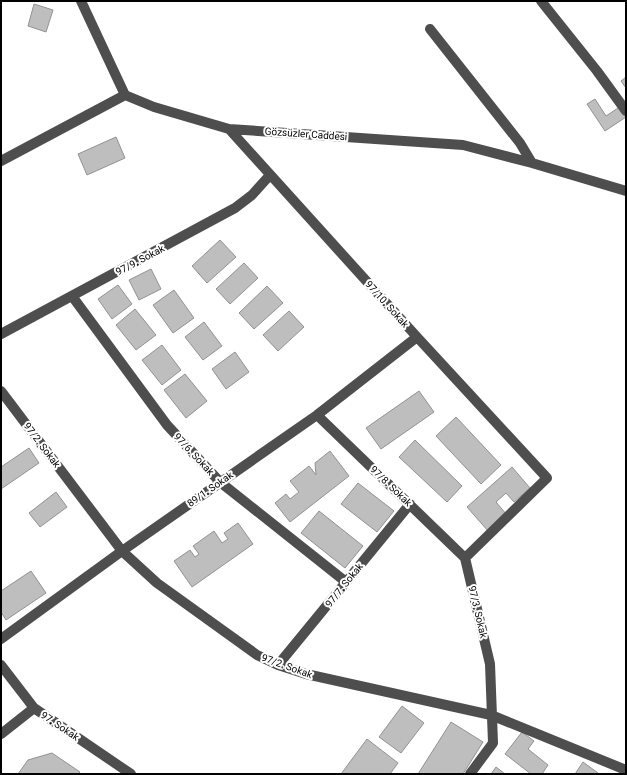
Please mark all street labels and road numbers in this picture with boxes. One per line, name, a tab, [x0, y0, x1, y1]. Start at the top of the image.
street label: Gözsüzler Caddesi	[264, 126, 348, 142]
street label: 97/9. Sokak	[114, 242, 167, 277]
street label: 97/10. Sokak	[363, 278, 411, 330]
street label: 97/2. Sokak	[22, 420, 63, 470]
street label: 97/6. Sokak	[172, 431, 217, 478]
street label: 97/8. Sokak	[368, 464, 415, 509]
street label: 89/1. Sokak	[185, 469, 236, 509]
street label: 97/7. Sokak	[323, 560, 366, 609]
street label: 97/3. Sokak	[467, 585, 490, 640]
street label: 97/2. Sokak	[260, 652, 315, 681]
street label: 97. Sokak	[39, 709, 82, 743]

